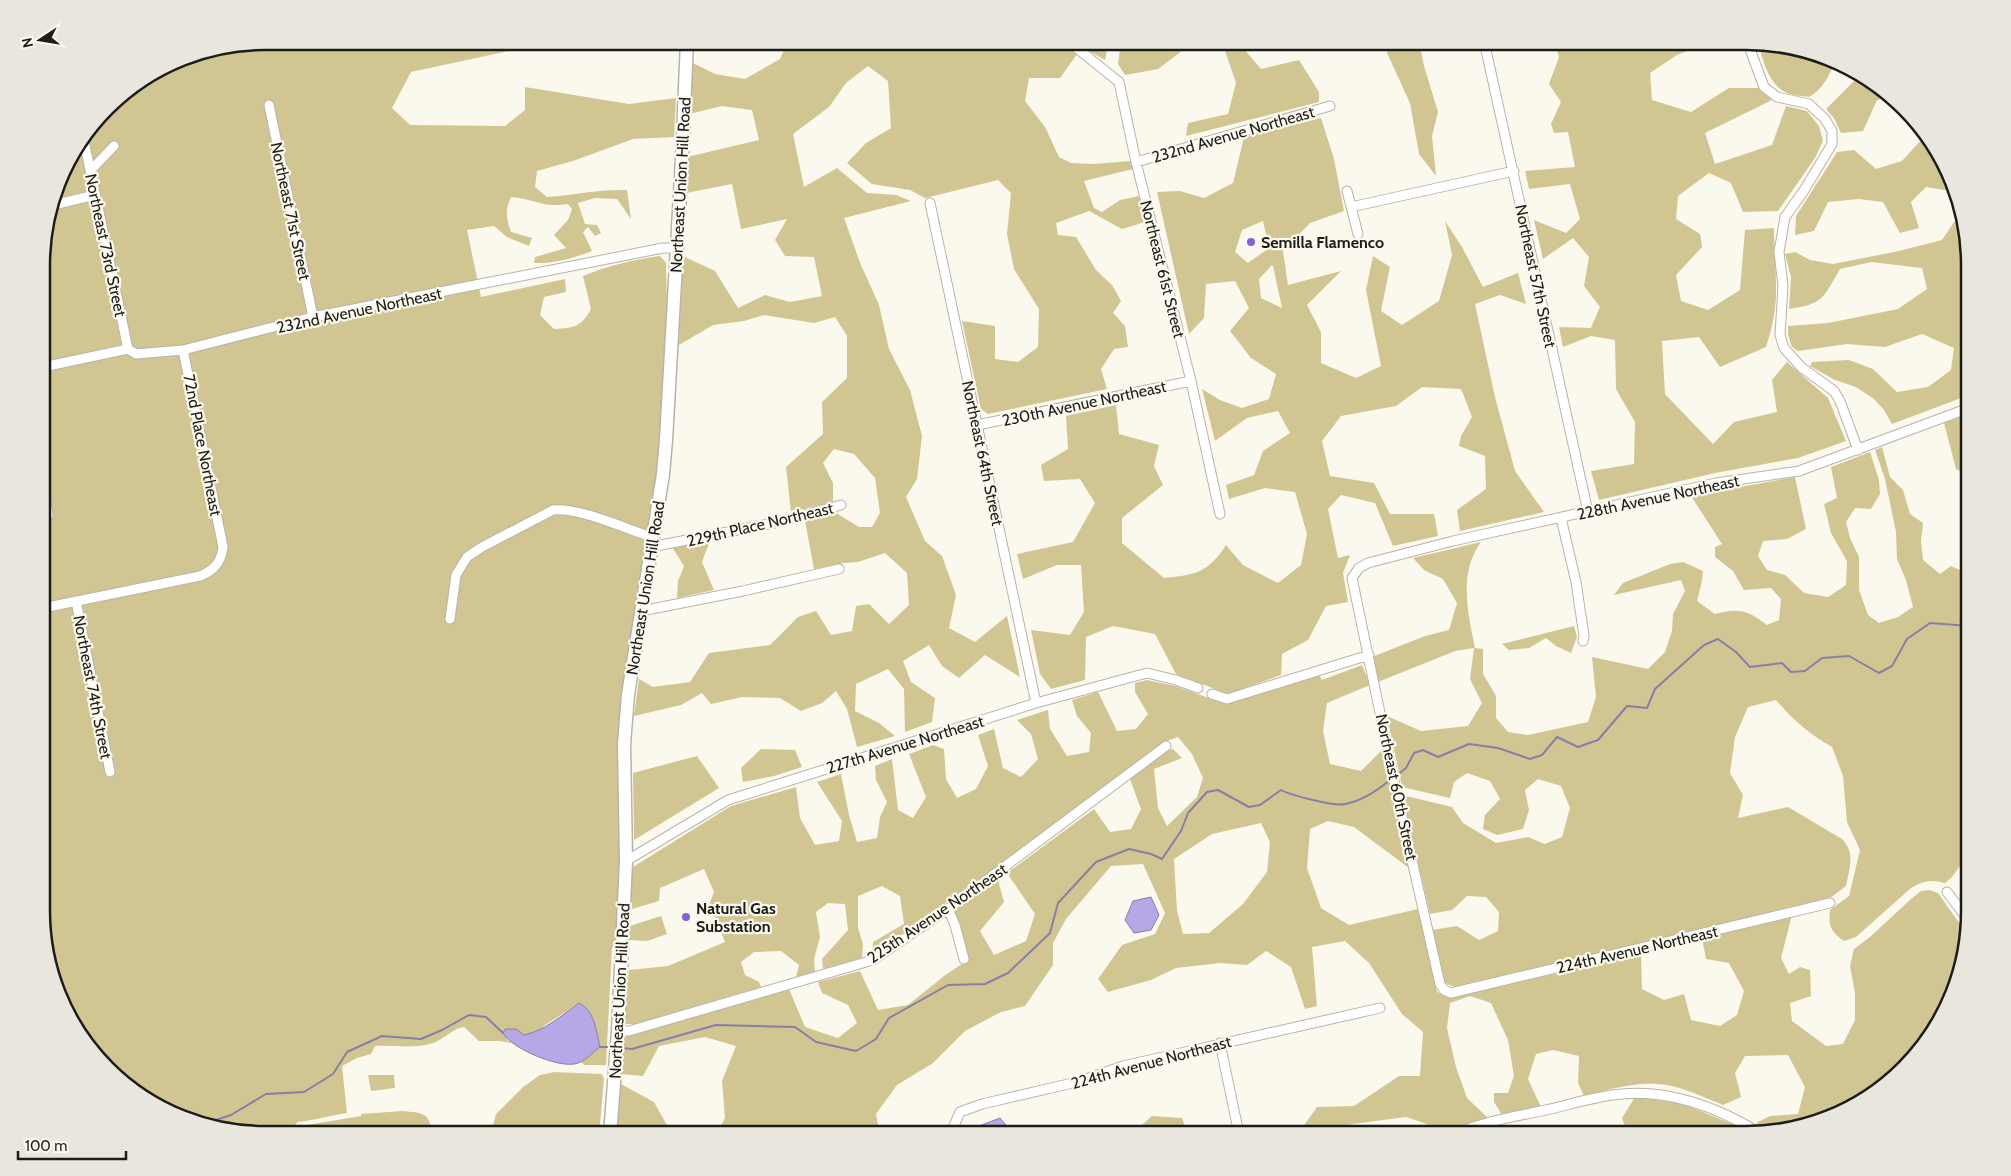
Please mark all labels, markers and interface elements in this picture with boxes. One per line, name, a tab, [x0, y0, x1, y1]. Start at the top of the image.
north arrow	[15, 15, 65, 65]
text: N	[17, 36, 37, 49]
street label: Northeast Union Hill Road	[666, 97, 695, 273]
street label: 232nd Avenue Northeast	[1150, 102, 1317, 167]
street label: Northeast 71st Street	[267, 140, 315, 282]
street label: Northeast 73rd Street	[81, 172, 130, 319]
street label: Northeast 61st Street	[1136, 198, 1189, 341]
street label: Northeast 57th Street	[1511, 203, 1560, 350]
place label: Semilla Flamenco	[1261, 233, 1384, 252]
marker: Semilla Flamenco	[1245, 236, 1257, 248]
street label: 232nd Avenue Northeast	[275, 284, 444, 337]
street label: 72nd Place Northeast	[179, 373, 226, 518]
street label: 230th Avenue Northeast	[1000, 377, 1168, 430]
street label: Northeast 64th Street	[958, 379, 1007, 528]
street label: 228th Avenue Northeast	[1575, 471, 1742, 524]
street label: 229th Place Northeast	[685, 498, 836, 551]
street label: Northeast Union Hill Road	[622, 500, 669, 676]
street label: Northeast 74th Street	[69, 614, 116, 761]
street label: 227th Avenue Northeast	[824, 711, 987, 777]
street label: Northeast 60th Street	[1372, 712, 1421, 863]
street label: 225th Avenue Northeast	[864, 859, 1011, 967]
place label: Natural Gas Substation	[696, 899, 776, 936]
street label: Northeast Union Hill Road	[605, 903, 634, 1079]
marker: Natural Gas Substation	[680, 911, 692, 923]
street label: 224th Avenue Northeast	[1555, 922, 1720, 977]
street label: 224th Avenue Northeast	[1069, 1032, 1234, 1093]
scale bar	[18, 1128, 125, 1160]
text: 100 m	[25, 1137, 67, 1155]

